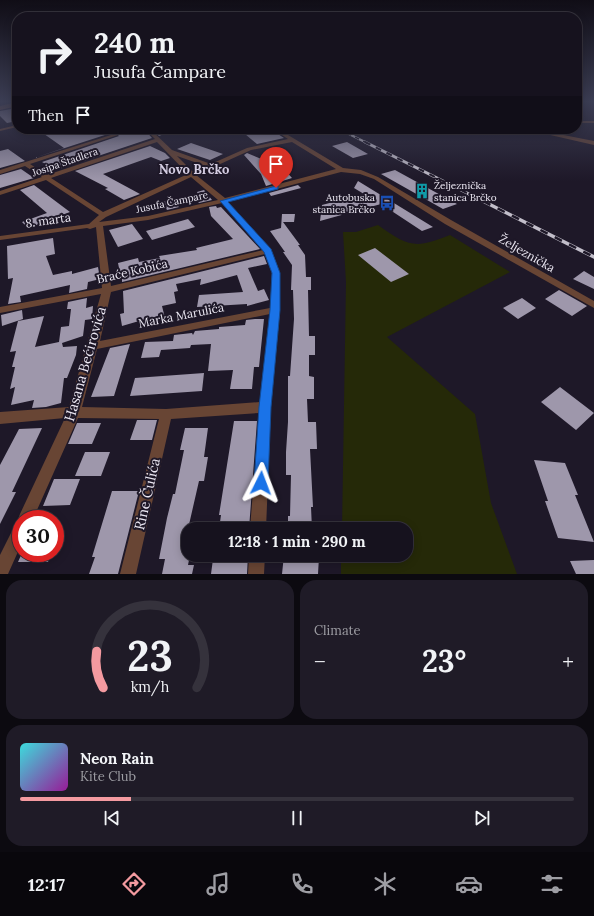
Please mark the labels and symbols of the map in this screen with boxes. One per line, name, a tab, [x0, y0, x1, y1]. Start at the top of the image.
street label: Josipa Štadlera	[29, 145, 100, 180]
pin	[259, 147, 293, 188]
district label: Novo Brčko	[159, 161, 229, 178]
place label: Željeznička stanica Brčko	[434, 179, 497, 204]
building icon: Željeznička stanica Brčko	[413, 182, 431, 200]
street label: Jusufa Čampare	[134, 188, 210, 216]
place label: Autobuska stanica Brčko	[313, 191, 375, 216]
bus stop icon: Autobuska stanica Brčko	[378, 194, 396, 212]
street label: 8. marta	[24, 209, 72, 231]
street label: Željeznička	[496, 231, 558, 275]
street label: Braće Kobića	[95, 256, 169, 286]
street label: Marka Marulića	[137, 299, 225, 331]
street label: Hasana Bećirovića	[60, 305, 110, 423]
street label: Rine Čulića	[130, 456, 164, 532]
position arrow	[240, 462, 282, 504]
speed limit sign: 30	[12, 510, 64, 562]

